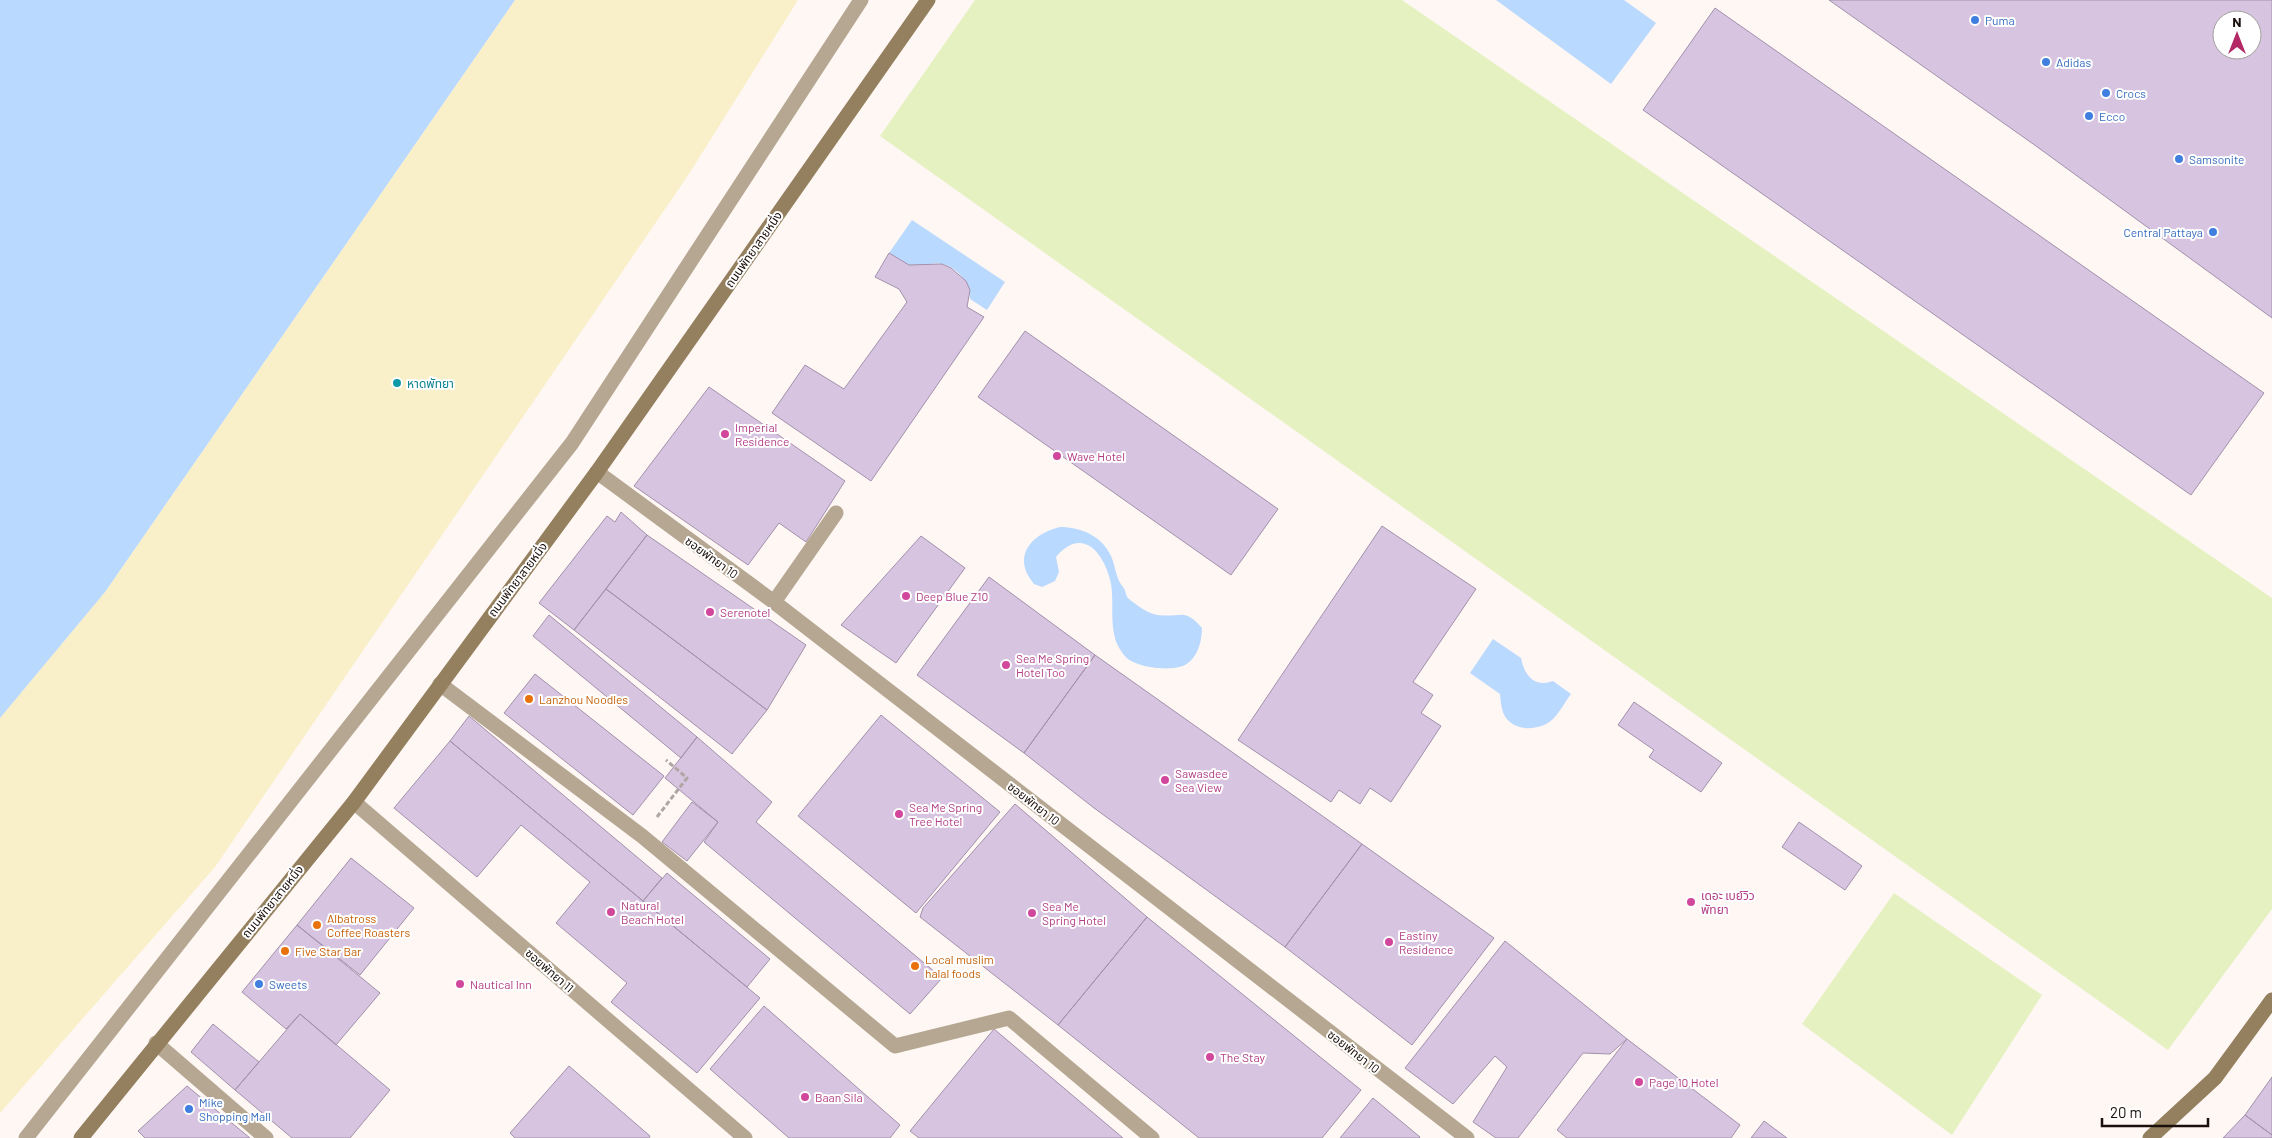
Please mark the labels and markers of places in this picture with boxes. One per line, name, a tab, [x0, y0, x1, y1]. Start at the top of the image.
place label: Puma	[1985, 13, 2015, 27]
marker: Puma	[1969, 14, 1981, 26]
place label: Adidas	[2056, 55, 2091, 69]
marker: Adidas	[2040, 56, 2052, 68]
place label: Crocs	[2116, 86, 2146, 100]
marker: Crocs	[2100, 87, 2112, 99]
place label: Ecco	[2099, 109, 2125, 123]
marker: Ecco	[2083, 110, 2095, 122]
place label: Samsonite	[2189, 152, 2244, 166]
marker: Samsonite	[2173, 153, 2185, 165]
place label: Central Pattaya	[2123, 225, 2203, 239]
marker: Central Pattaya	[2207, 226, 2219, 238]
place label: หาดพัทยา	[407, 376, 454, 390]
marker: หาดพัทยา	[391, 377, 403, 389]
place label: Imperial Residence	[735, 420, 789, 448]
marker: Imperial Residence	[719, 428, 731, 440]
place label: Wave Hotel	[1067, 449, 1125, 463]
marker: Wave Hotel	[1051, 450, 1063, 462]
place label: Deep Blue Z10	[916, 589, 988, 603]
marker: Deep Blue Z10	[900, 590, 912, 602]
place label: Serenotel	[720, 605, 770, 619]
marker: Serenotel	[704, 606, 716, 618]
place label: Sea Me Spring Hotel Too	[1016, 651, 1089, 679]
marker: Sea Me Spring Hotel Too	[1000, 659, 1012, 671]
place label: Lanzhou Noodles	[539, 692, 628, 706]
marker: Lanzhou Noodles	[523, 693, 535, 705]
place label: Sawasdee Sea View	[1175, 766, 1228, 794]
marker: Sawasdee Sea View	[1159, 774, 1171, 786]
place label: Sea Me Spring Tree Hotel	[909, 800, 982, 828]
marker: Sea Me Spring Tree Hotel	[893, 808, 905, 820]
place label: เดอะ เบย์วิว พัทยา	[1701, 888, 1755, 916]
marker: เดอะ เบย์วิว พัทยา	[1685, 896, 1697, 908]
place label: Natural Beach Hotel	[621, 898, 684, 926]
place label: Sea Me Spring Hotel	[1042, 899, 1106, 927]
marker: Natural Beach Hotel	[605, 906, 617, 918]
marker: Sea Me Spring Hotel	[1026, 907, 1038, 919]
place label: Albatross Coffee Roasters	[327, 911, 411, 939]
marker: Albatross Coffee Roasters	[311, 919, 323, 931]
place label: Eastiny Residence	[1399, 928, 1453, 956]
marker: Eastiny Residence	[1383, 936, 1395, 948]
place label: Five Star Bar	[295, 944, 362, 958]
marker: Five Star Bar	[279, 945, 291, 957]
place label: Local muslim halal foods	[925, 952, 994, 980]
marker: Local muslim halal foods	[909, 960, 921, 972]
place label: Sweets	[269, 977, 308, 991]
place label: Nautical Inn	[470, 977, 532, 991]
marker: Sweets	[253, 978, 265, 990]
marker: Nautical Inn	[454, 978, 466, 990]
place label: The Stay	[1220, 1050, 1265, 1064]
marker: The Stay	[1204, 1051, 1216, 1063]
place label: Page 10 Hotel	[1649, 1075, 1718, 1089]
marker: Page 10 Hotel	[1633, 1076, 1645, 1088]
place label: Baan Sila	[815, 1090, 863, 1104]
marker: Baan Sila	[799, 1091, 811, 1103]
place label: Mike Shopping Mall	[199, 1095, 271, 1123]
marker: Mike Shopping Mall	[183, 1103, 195, 1115]

